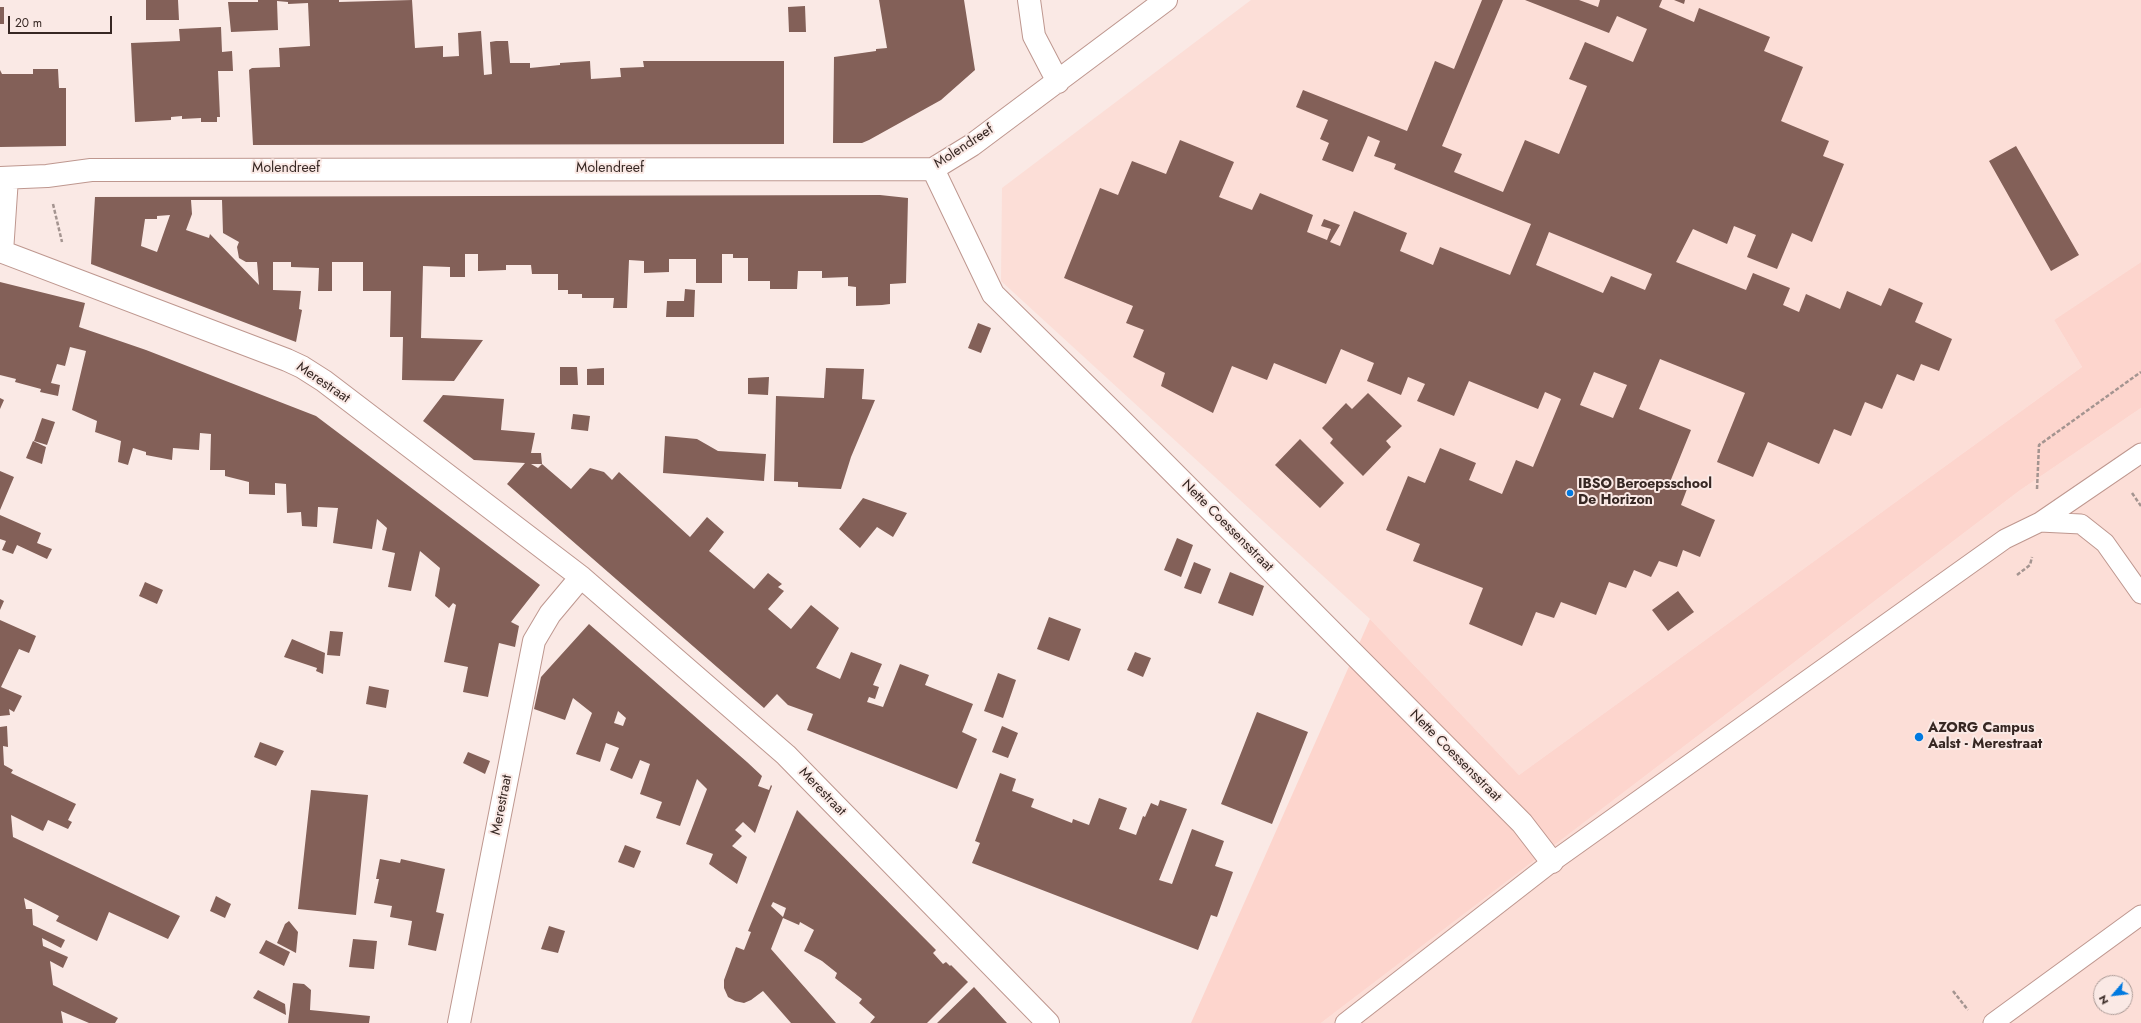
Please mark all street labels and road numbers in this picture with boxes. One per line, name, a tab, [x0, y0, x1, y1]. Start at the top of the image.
street label: Molendreef	[931, 122, 997, 172]
street label: Molendreef	[252, 161, 320, 177]
street label: Molendreef	[576, 161, 644, 177]
street label: Merestraat	[293, 359, 353, 407]
street label: Nette Coessensstraat	[1178, 477, 1276, 575]
street label: Nette Coessensstraat	[1406, 707, 1504, 805]
street label: Merestraat	[795, 764, 849, 820]
street label: Merestraat	[488, 773, 516, 837]

